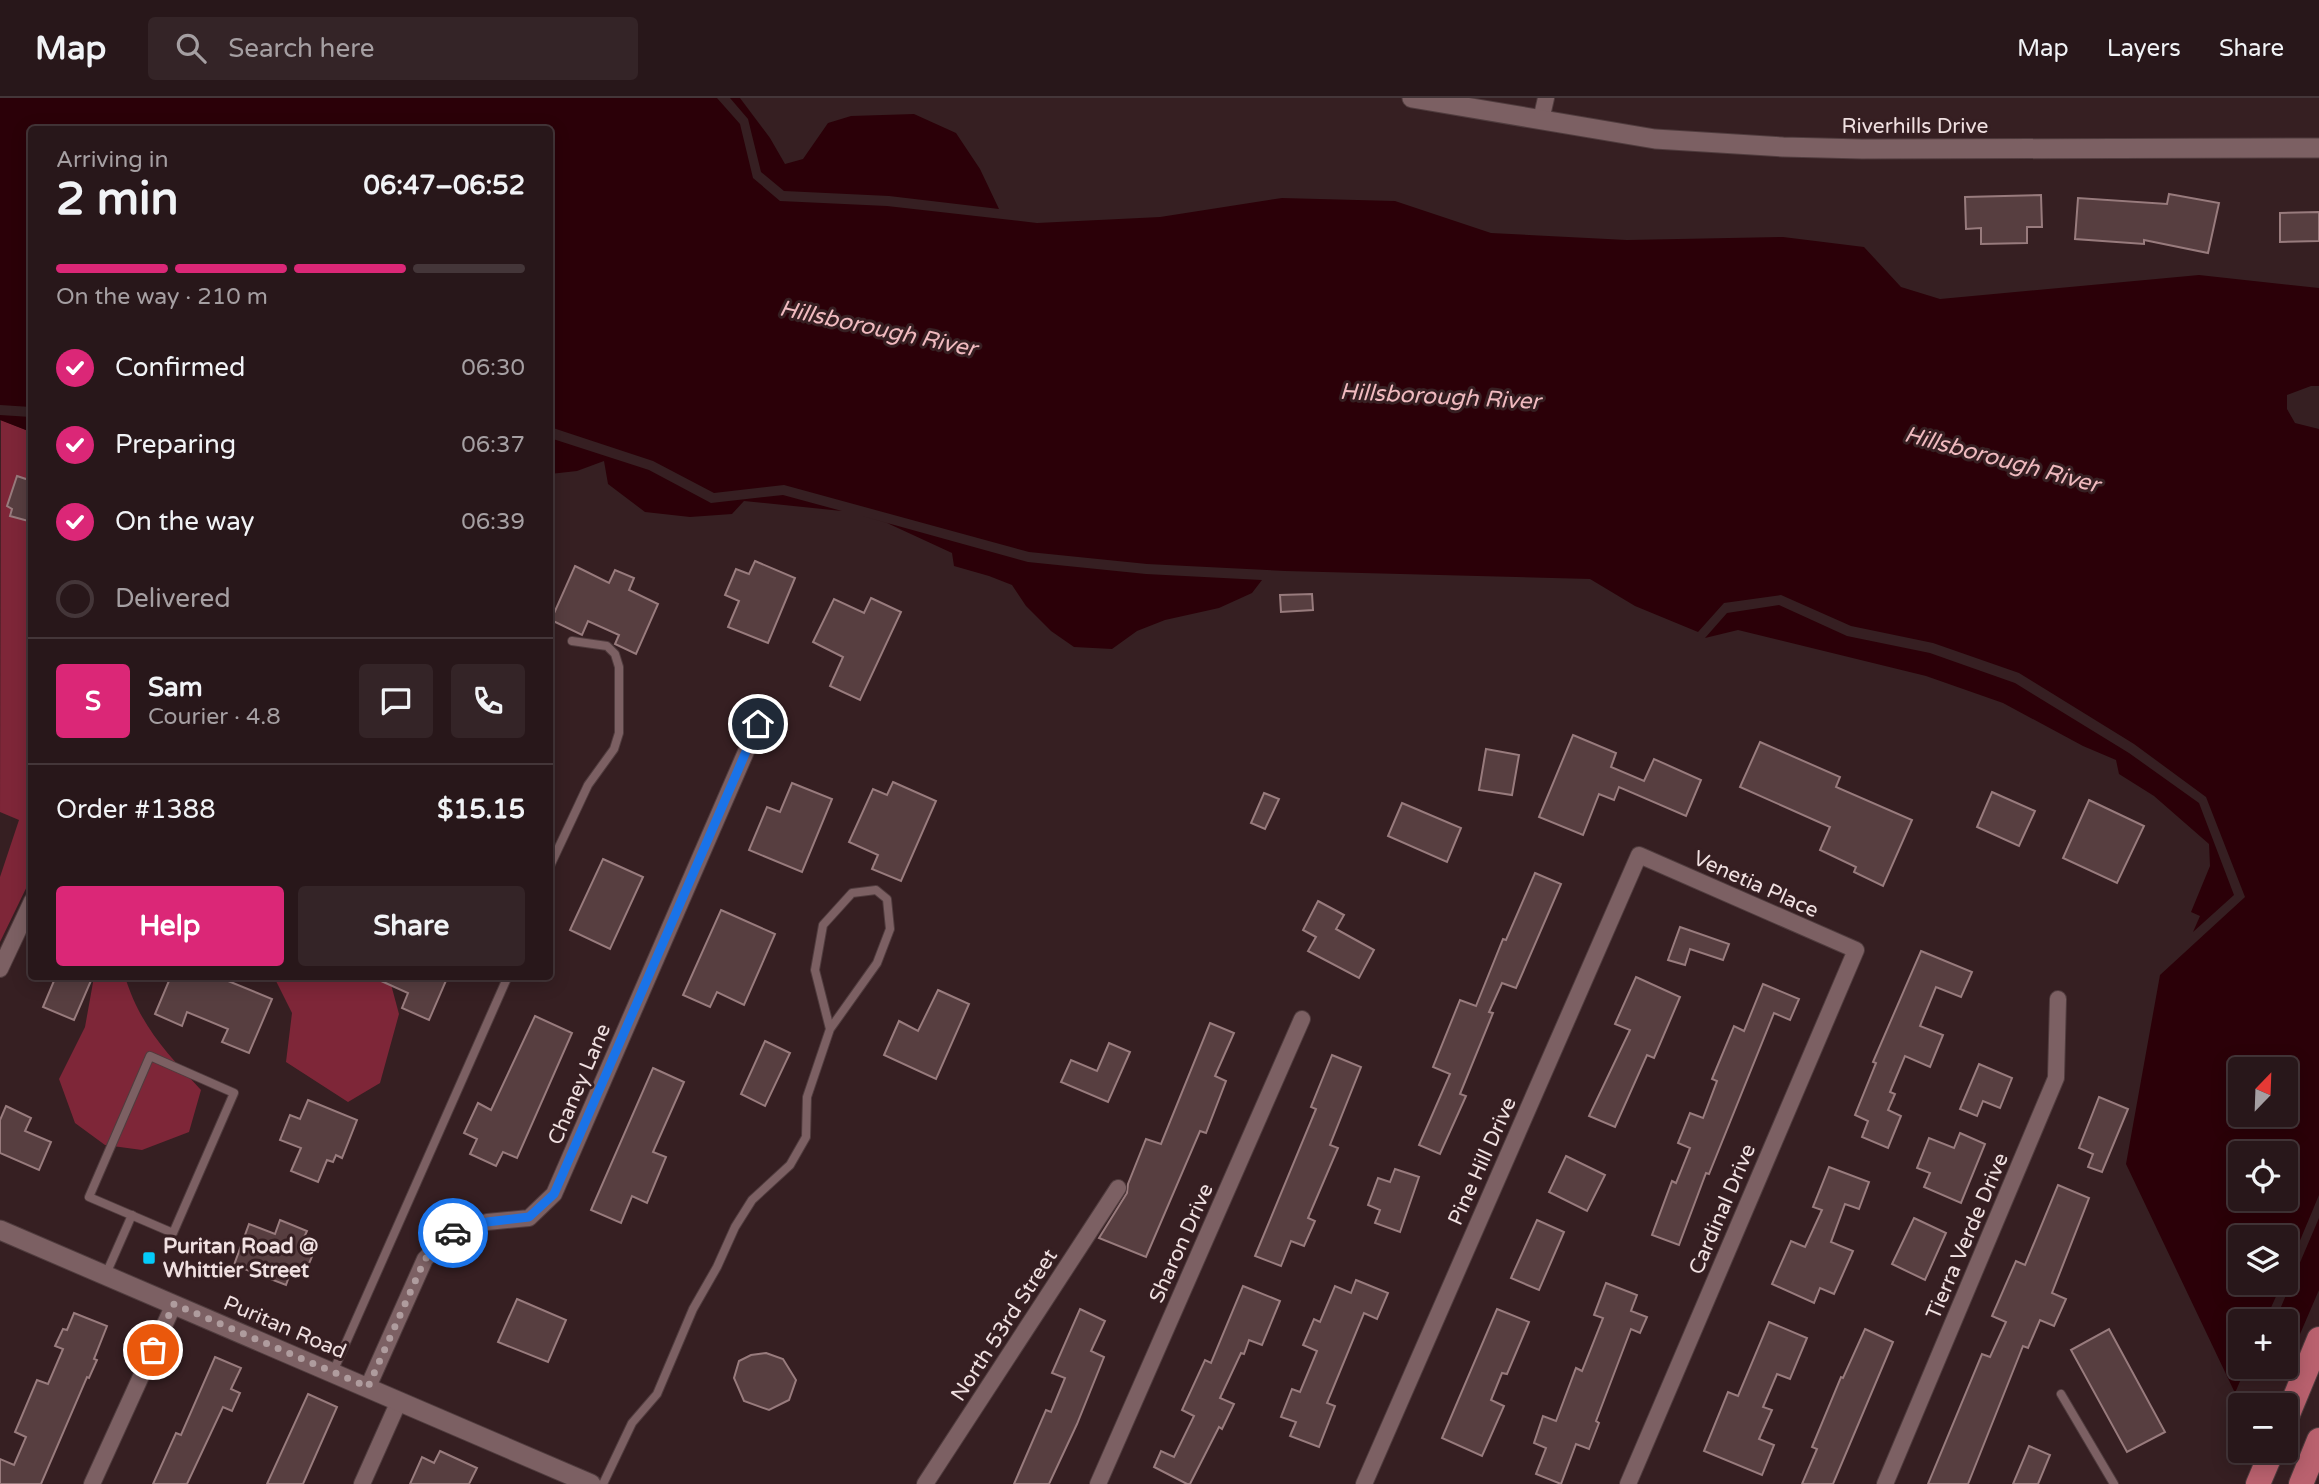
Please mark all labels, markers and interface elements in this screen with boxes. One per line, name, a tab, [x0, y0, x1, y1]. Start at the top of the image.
search box	[148, 17, 638, 80]
text: Map	[35, 29, 106, 68]
icon: search	[172, 29, 210, 67]
text: Search here	[228, 33, 374, 64]
text: Map	[2017, 34, 2069, 63]
text: Layers	[2107, 34, 2181, 63]
text: Share	[2219, 34, 2284, 63]
street label: Riverhills Drive	[1842, 114, 1989, 139]
text: Arriving in	[56, 146, 169, 174]
text: 06:47–06:52	[364, 170, 525, 201]
text: 2 min	[56, 172, 179, 227]
text: On the way · 210 m	[56, 283, 268, 311]
water label: Hillsborough River	[777, 294, 982, 364]
icon: check	[56, 349, 94, 387]
text: Confirmed	[115, 352, 245, 383]
text: 06:30	[461, 354, 525, 382]
water label: Hillsborough River	[1339, 378, 1544, 416]
water label: Hillsborough River	[1901, 420, 2105, 500]
icon: check	[56, 426, 94, 464]
text: Preparing	[115, 429, 236, 460]
text: 06:37	[461, 431, 525, 459]
icon: check	[56, 503, 94, 541]
text: On the way	[115, 506, 255, 537]
text: 06:39	[461, 508, 525, 536]
text: Delivered	[115, 583, 231, 614]
button: chat	[359, 664, 433, 738]
button: phone	[451, 664, 525, 738]
text: Sam	[148, 672, 203, 703]
text: S	[85, 686, 101, 717]
pin	[728, 694, 788, 754]
text: Courier · 4.8	[148, 703, 281, 731]
icon: home	[739, 705, 777, 743]
text: Order #1388	[56, 794, 216, 825]
text: $15.15	[437, 794, 525, 825]
street label: Venetia Place	[1689, 846, 1822, 923]
button: Help	[56, 886, 284, 966]
button: Share	[298, 886, 525, 966]
street label: Chaney Lane	[543, 1020, 616, 1148]
north arrow	[2228, 1057, 2298, 1127]
map controls	[2228, 1057, 2298, 1463]
street label: Pine Hill Drive	[1443, 1093, 1522, 1229]
street label: Cardinal Drive	[1684, 1140, 1761, 1278]
button: locate	[2228, 1141, 2298, 1211]
street label: Tierra Verde Drive	[1921, 1149, 2014, 1323]
street label: Sharon Drive	[1144, 1180, 1219, 1307]
courier	[418, 1198, 488, 1268]
icon: car	[434, 1214, 472, 1252]
button: layers	[2228, 1225, 2298, 1295]
place label: Puritan Road @ Whittier Street	[163, 1234, 318, 1283]
street label: North 53rd Street	[946, 1244, 1063, 1406]
marker: Puritan Road @ Whittier Street	[141, 1250, 157, 1266]
street label: Puritan Road	[220, 1290, 350, 1365]
button: +	[2228, 1309, 2298, 1379]
pin	[123, 1320, 183, 1380]
icon: bag	[134, 1331, 172, 1369]
button: −	[2228, 1393, 2298, 1463]

